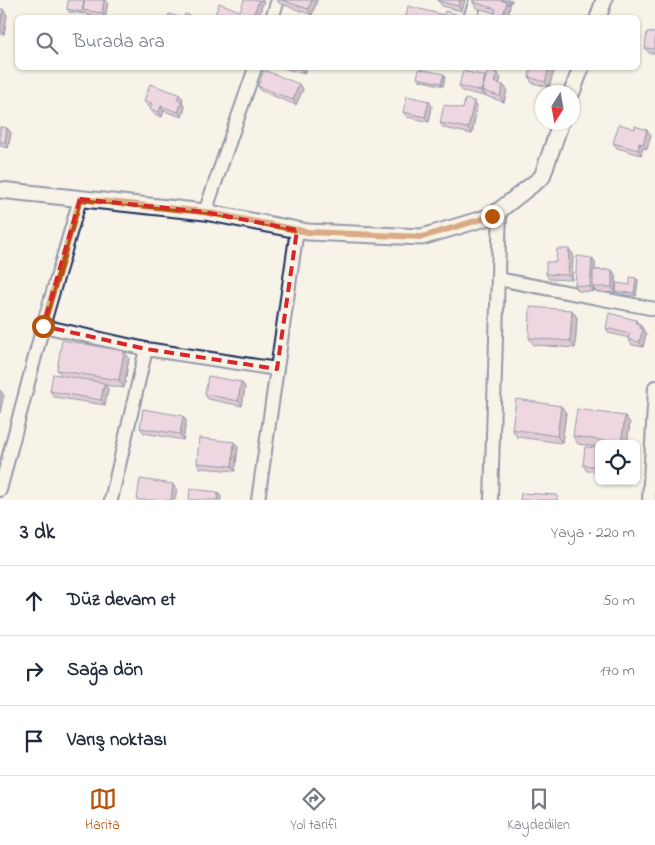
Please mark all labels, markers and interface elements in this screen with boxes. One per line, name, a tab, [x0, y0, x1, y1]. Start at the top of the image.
search box	[15, 15, 640, 70]
icon: search	[33, 29, 61, 57]
text: Burada ara	[73, 29, 165, 56]
north arrow	[535, 85, 580, 130]
route end	[481, 205, 504, 228]
route start	[32, 315, 55, 338]
map controls	[595, 440, 640, 485]
button: locate	[595, 440, 640, 485]
text: 3 dk	[20, 518, 55, 548]
text: Yaya · 220 m	[551, 521, 635, 545]
icon: ahead	[20, 587, 48, 615]
text: Düz devam et	[67, 587, 176, 614]
text: 50 m	[603, 589, 635, 613]
icon: right	[20, 657, 48, 685]
text: Sağa dön	[67, 657, 143, 684]
text: 170 m	[600, 659, 635, 683]
icon: arrive	[20, 727, 48, 755]
text: Varış noktası	[67, 727, 167, 754]
tab: Harita	[85, 785, 120, 836]
tab: Yol tarifi	[290, 785, 337, 836]
tab: Kaydedilen	[507, 785, 570, 836]

